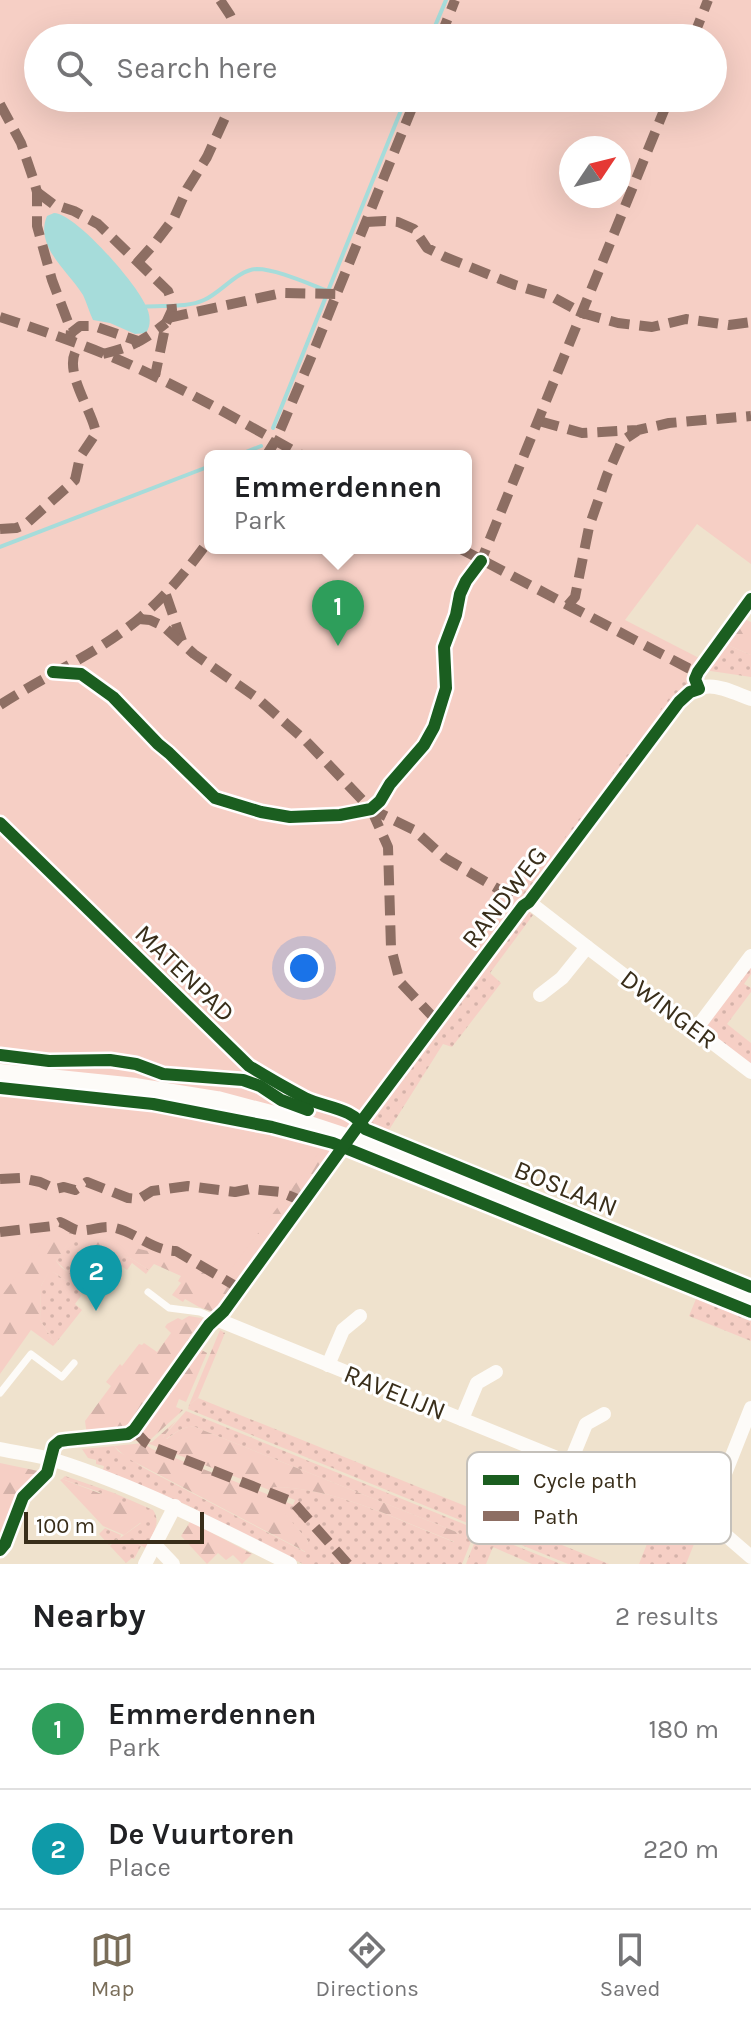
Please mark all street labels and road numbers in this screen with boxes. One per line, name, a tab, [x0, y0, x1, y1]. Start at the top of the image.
street label: RANDWEG	[455, 840, 554, 954]
street label: MATENPAD	[128, 918, 241, 1029]
street label: DWINGER	[614, 963, 723, 1056]
street label: BOSLAAN	[510, 1154, 622, 1223]
street label: RAVELIJN	[339, 1358, 450, 1427]

